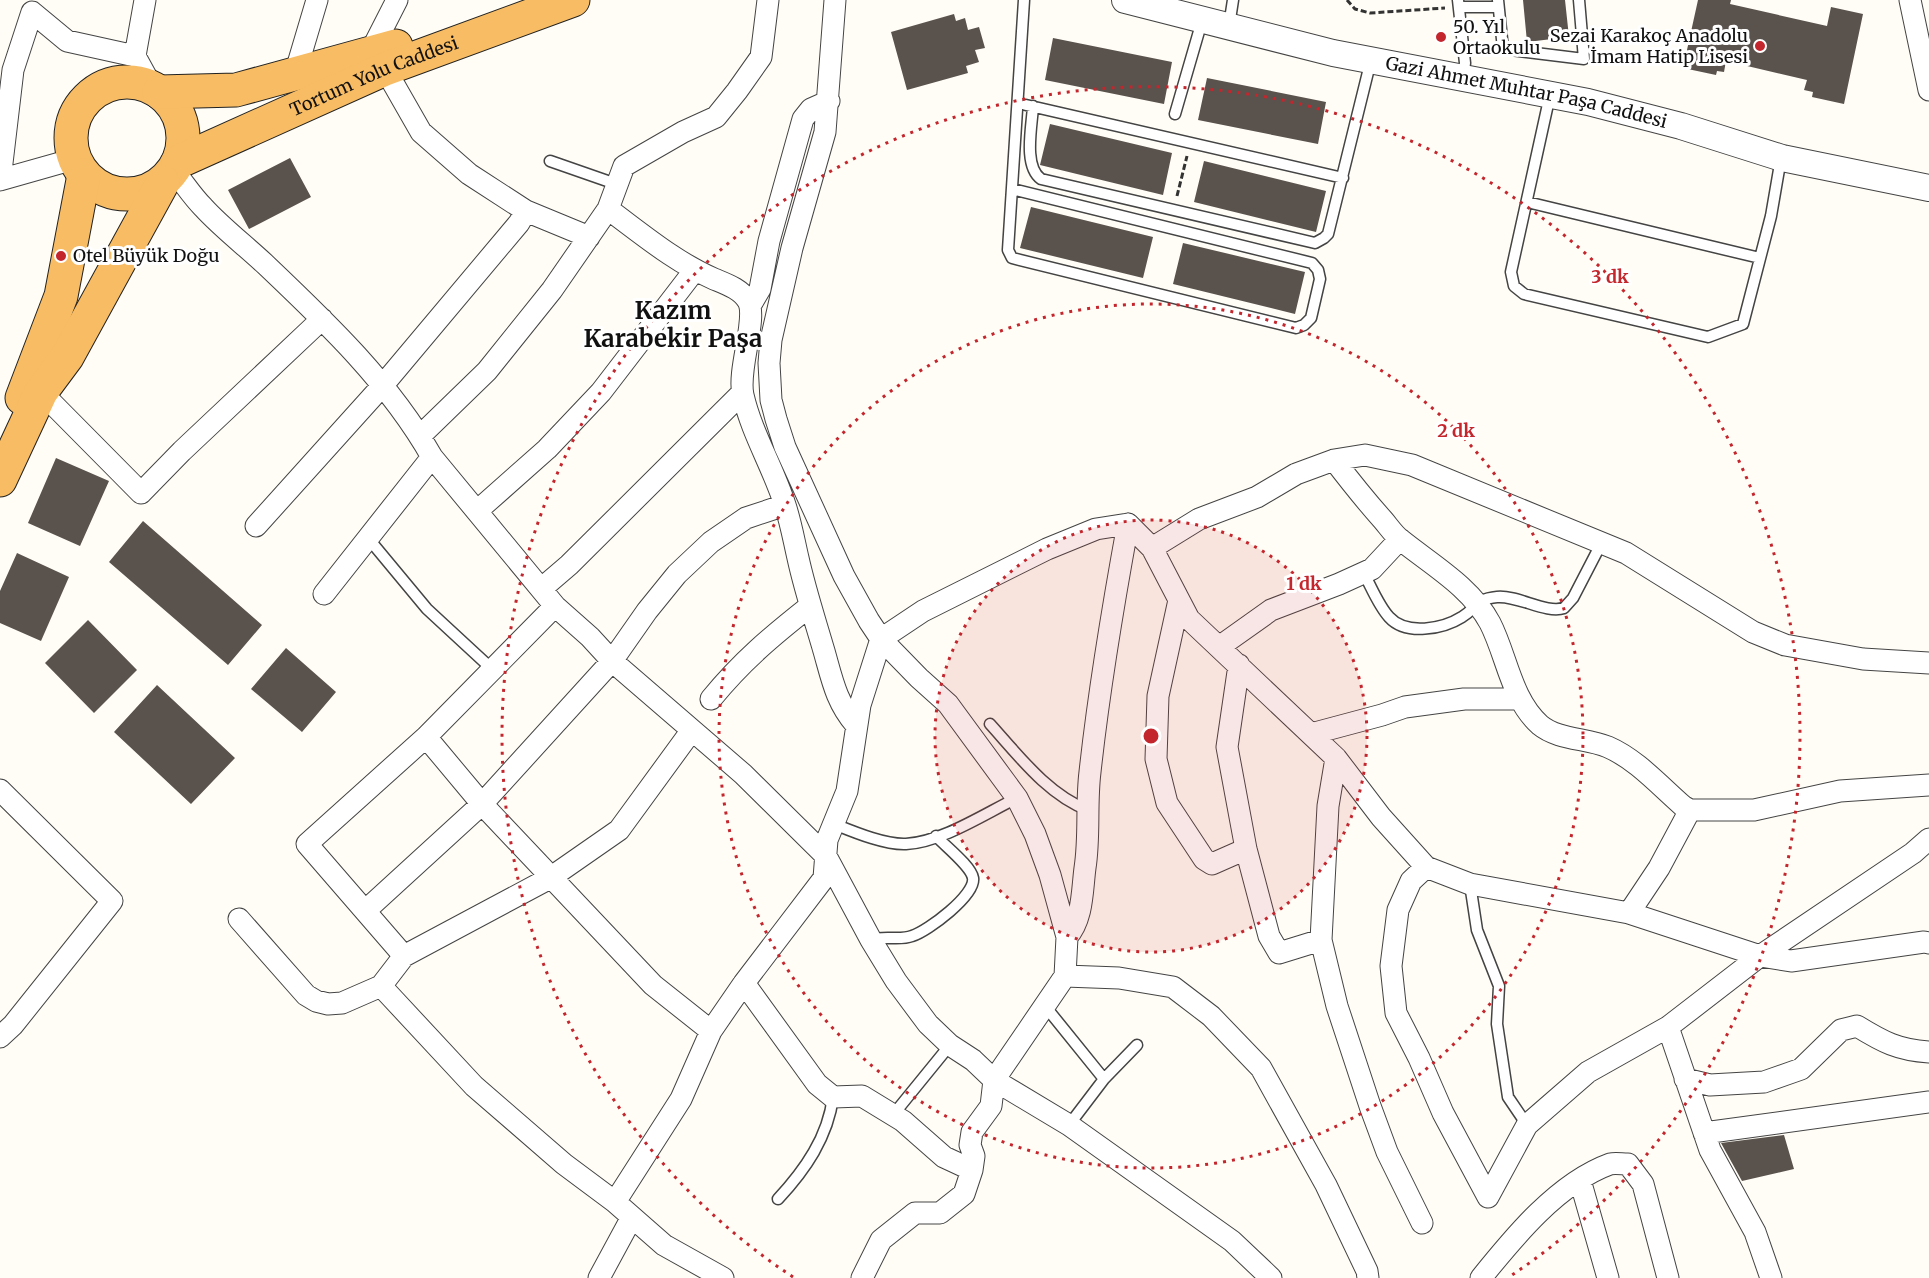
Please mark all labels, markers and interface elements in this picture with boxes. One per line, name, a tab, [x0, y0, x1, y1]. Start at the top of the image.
place label: 50. Yıl Ortaokulu	[1453, 15, 1541, 59]
place label: Sezai Karakoç Anadolu İmam Hatip Lisesi	[1550, 24, 1748, 68]
marker: 50. Yıl Ortaokulu	[1434, 30, 1448, 44]
street label: Tortum Yolu Caddesi	[286, 31, 461, 121]
marker: Sezai Karakoç Anadolu İmam Hatip Lisesi	[1753, 39, 1767, 53]
street label: Gazi Ahmet Muhtar Paşa Caddesi	[1384, 51, 1670, 133]
place label: Otel Büyük Doğu	[73, 244, 220, 267]
marker: Otel Büyük Doğu	[54, 249, 68, 263]
text: 3 dk	[1591, 265, 1629, 288]
district label: Kazım Karabekir Paşa	[583, 295, 763, 354]
text: 2 dk	[1437, 419, 1475, 442]
text: 1 dk	[1286, 572, 1322, 595]
centre of rings	[1141, 726, 1161, 746]

